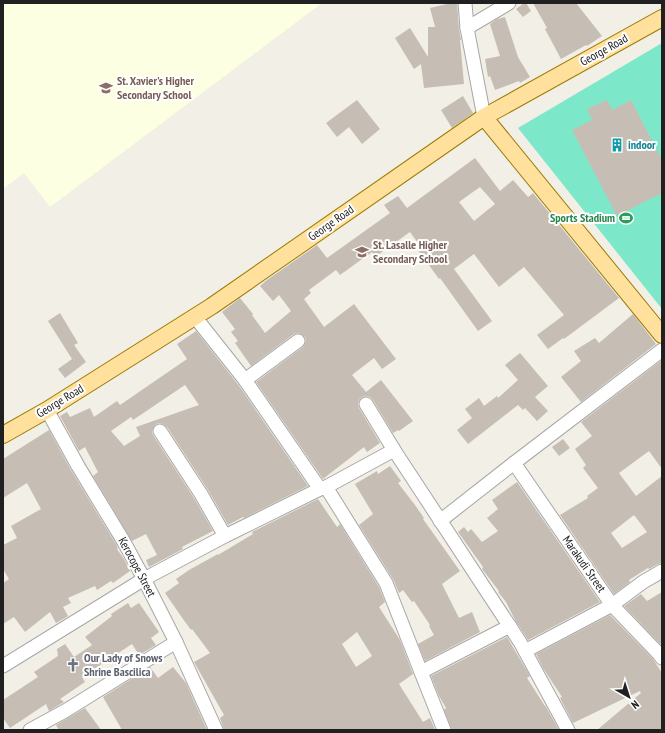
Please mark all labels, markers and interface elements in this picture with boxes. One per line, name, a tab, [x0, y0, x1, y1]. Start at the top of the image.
street label: George Road	[577, 30, 630, 69]
place label: St. Xavier's Higher Secondary School	[117, 73, 194, 102]
school or university icon: St. Xavier's Higher Secondary School	[98, 80, 114, 96]
building icon: indoor	[609, 137, 625, 153]
place label: indoor	[628, 137, 656, 152]
street label: George Road	[305, 201, 356, 244]
place label: Sports Stadium	[550, 210, 615, 225]
sports icon: Sports Stadium	[618, 210, 634, 226]
place label: St. Lasalle Higher Secondary School	[373, 237, 448, 266]
school or university icon: St. Lasalle Higher Secondary School	[354, 244, 370, 260]
street label: George Road	[33, 381, 86, 420]
street label: Marakudi Street	[559, 533, 610, 595]
street label: Kerocope Street	[115, 534, 160, 600]
place label: Our Lady of Snows Shrine Bascilica	[84, 650, 162, 679]
church icon: Our Lady of Snows Shrine Bascilica	[65, 657, 81, 673]
north arrow	[609, 677, 649, 717]
text: N	[629, 697, 642, 712]

